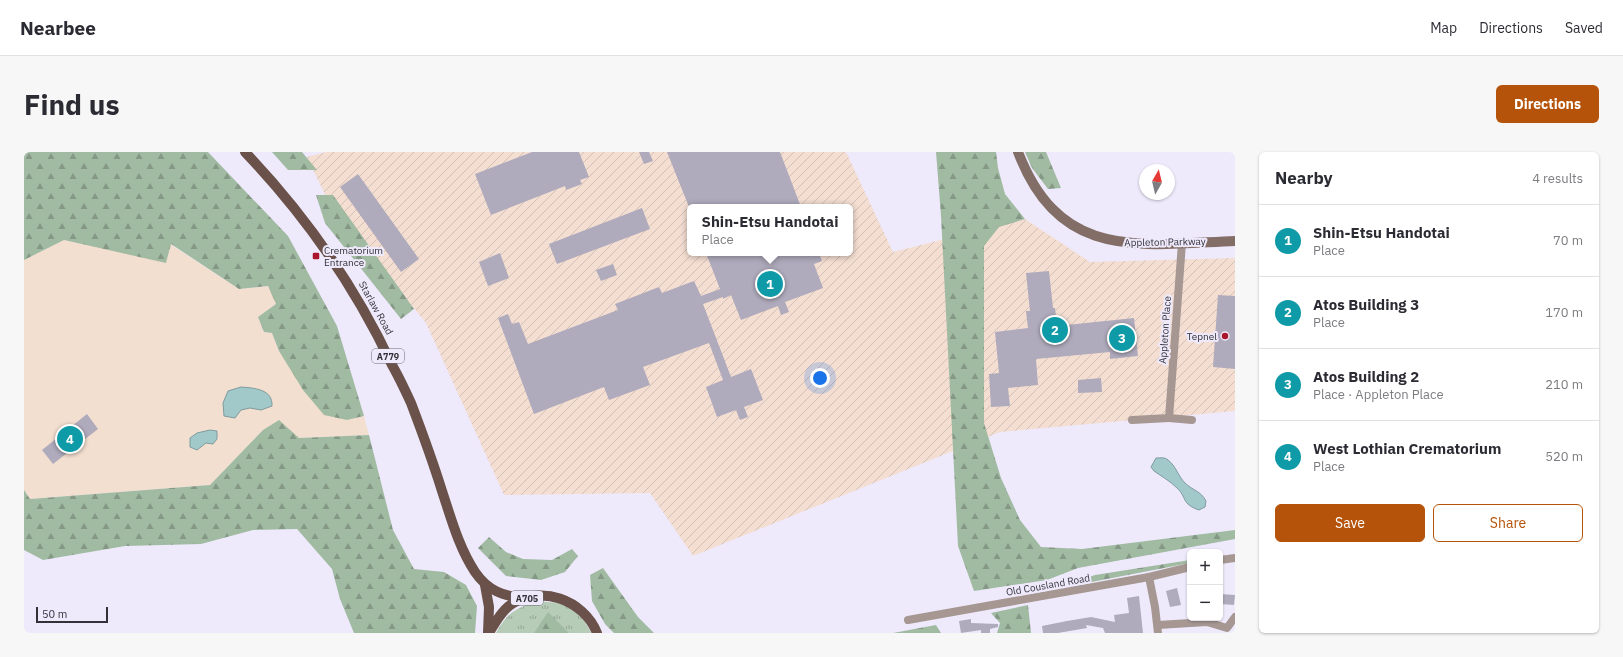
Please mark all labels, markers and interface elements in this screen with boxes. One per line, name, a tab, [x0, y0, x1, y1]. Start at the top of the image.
text: Nearbee	[20, 16, 96, 40]
text: Map	[1430, 19, 1457, 37]
text: Directions	[1479, 19, 1543, 37]
text: Saved	[1565, 19, 1603, 37]
button: Directions	[1496, 85, 1599, 123]
text: Find us	[24, 86, 120, 123]
north arrow	[1139, 164, 1175, 200]
text: Nearby	[1275, 167, 1333, 189]
text: 4 results	[1532, 170, 1583, 187]
popup	[687, 204, 853, 256]
text: Shin-Etsu Handotai	[702, 212, 838, 231]
text: Shin-Etsu Handotai	[1313, 223, 1450, 242]
text: Place	[702, 231, 734, 248]
text: 1	[1284, 232, 1292, 249]
text: 70 m	[1553, 232, 1583, 249]
street label: Appleton Parkway	[1124, 235, 1206, 249]
text: Place	[1313, 242, 1345, 259]
place label: Crematorium Entrance	[324, 244, 383, 269]
marker: Crematorium Entrance	[311, 251, 321, 261]
pin: 1	[757, 269, 783, 299]
street label: Starlaw Road	[356, 279, 396, 337]
street label: Appleton Place	[1156, 295, 1174, 364]
text: Atos Building 3	[1313, 295, 1419, 314]
text: 2	[1284, 304, 1292, 321]
text: 170 m	[1545, 304, 1583, 321]
text: Place	[1313, 314, 1345, 331]
pin: 2	[1042, 315, 1068, 345]
pin: 3	[1109, 323, 1135, 353]
place label: Tepnel	[1187, 330, 1217, 343]
marker: Tepnel	[1220, 331, 1230, 341]
road number: A779	[372, 349, 404, 363]
text: Atos Building 2	[1313, 367, 1419, 386]
your location	[810, 368, 830, 388]
text: 3	[1284, 376, 1292, 393]
text: 210 m	[1545, 376, 1583, 393]
text: Place · Appleton Place	[1313, 386, 1444, 403]
pin: 4	[57, 424, 83, 454]
text: West Lothian Crematorium	[1313, 439, 1501, 458]
text: 4	[1284, 448, 1292, 465]
text: 520 m	[1545, 448, 1583, 465]
text: Place	[1313, 458, 1345, 475]
button: Save	[1275, 504, 1425, 542]
button: Share	[1433, 504, 1583, 542]
map controls	[1187, 549, 1223, 621]
button: +	[1187, 549, 1223, 585]
street label: Old Cousland Road	[1005, 571, 1091, 599]
button: −	[1187, 585, 1223, 621]
road number: A705	[511, 591, 543, 605]
scale bar	[36, 605, 108, 624]
text: 50 m	[42, 607, 67, 621]

